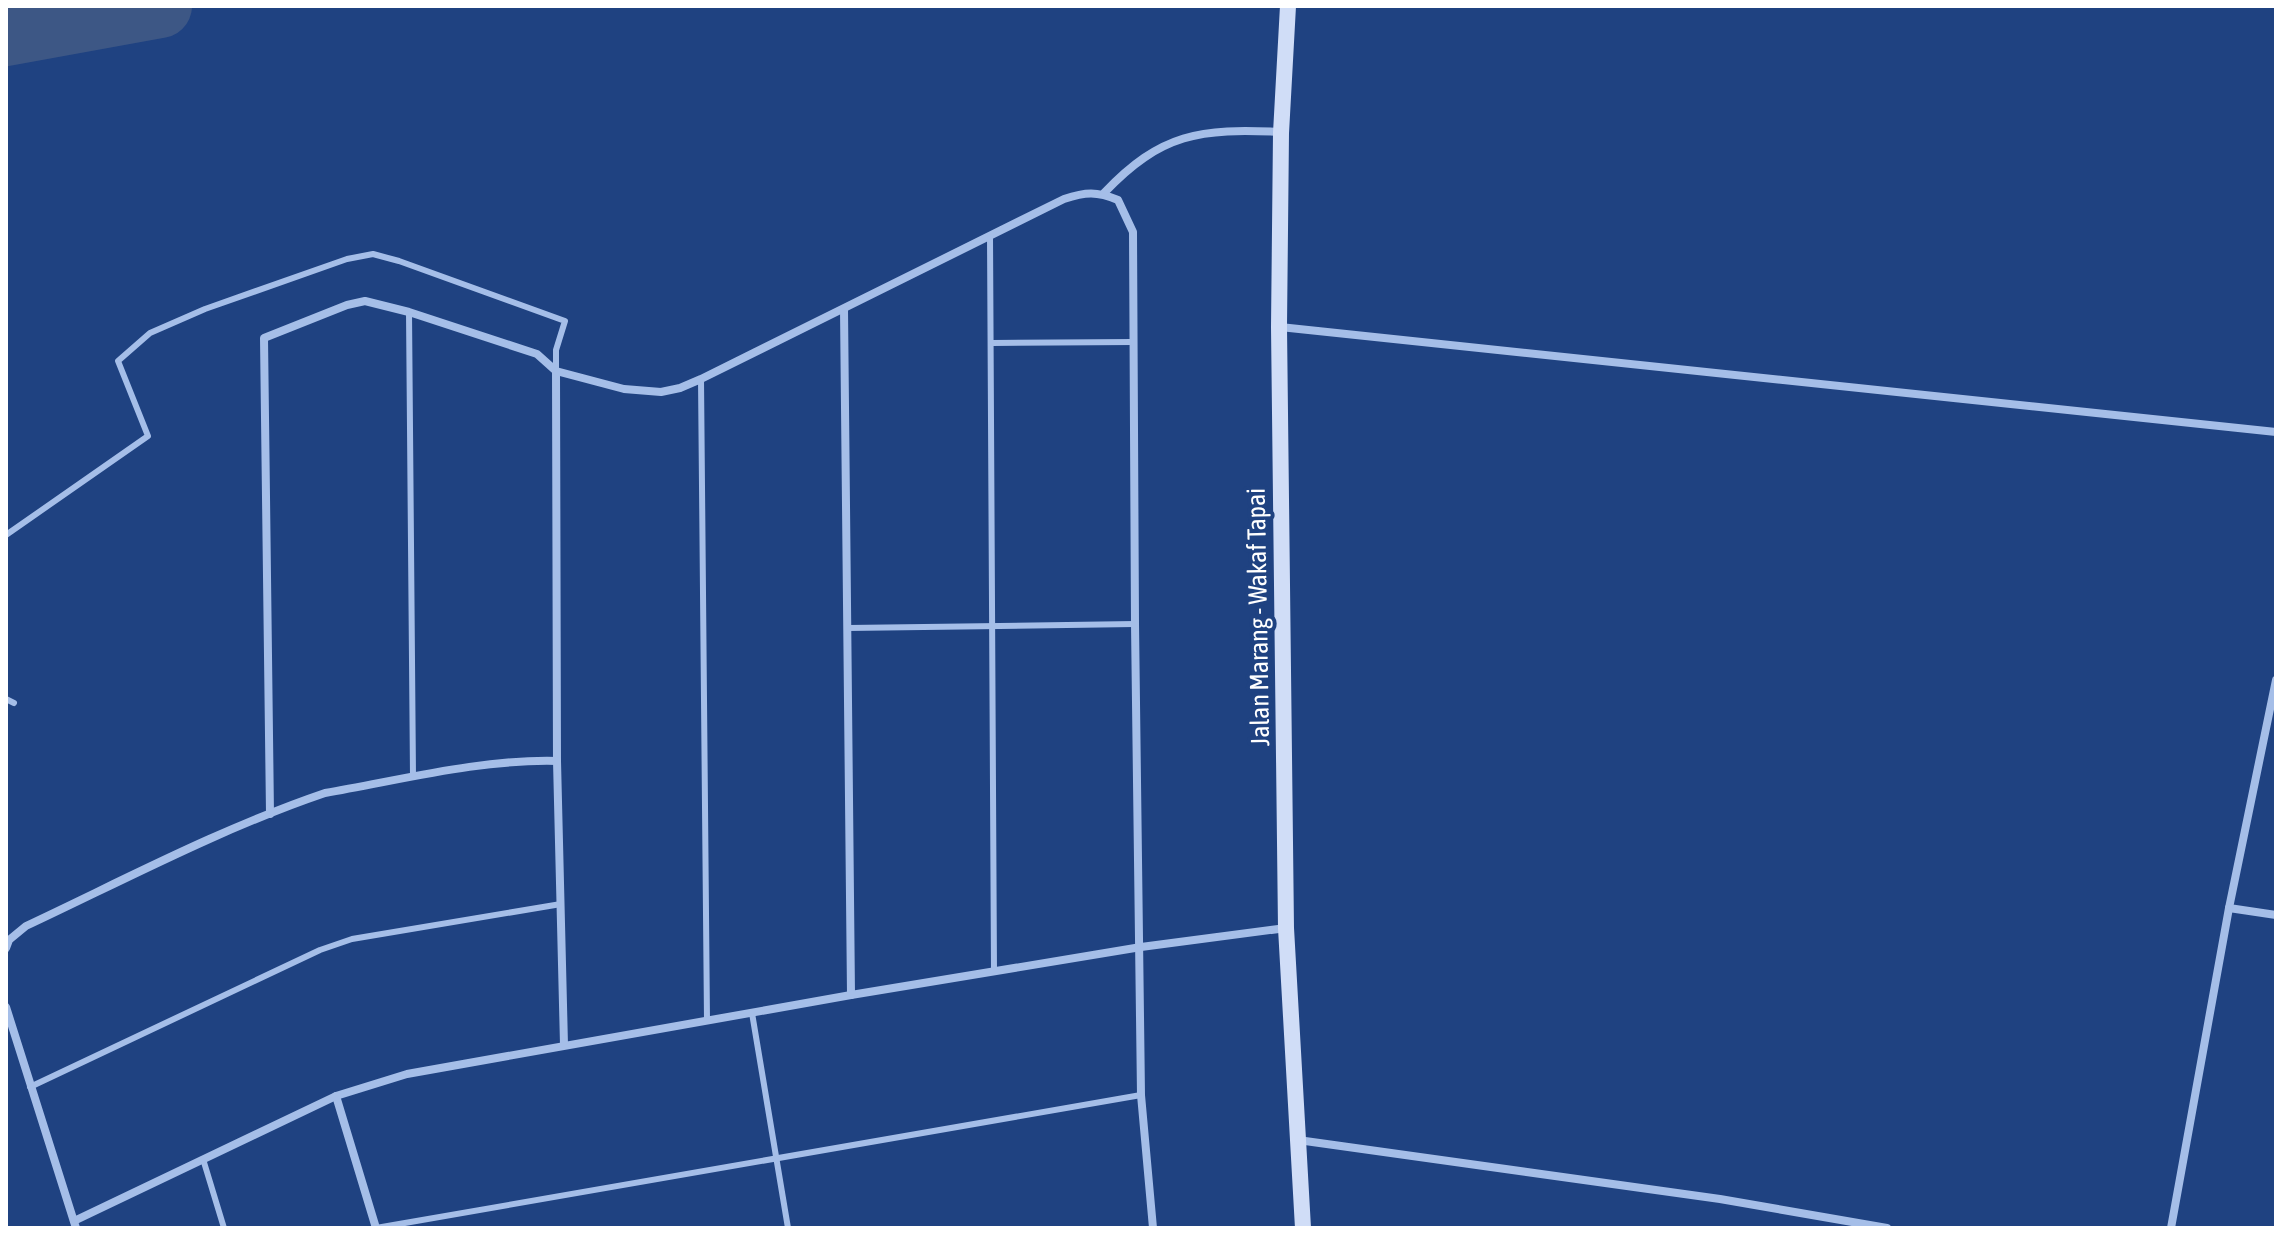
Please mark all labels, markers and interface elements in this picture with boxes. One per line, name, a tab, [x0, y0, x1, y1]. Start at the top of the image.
street label: Jalan Marang - Wakaf Tapai	[1241, 488, 1275, 746]

